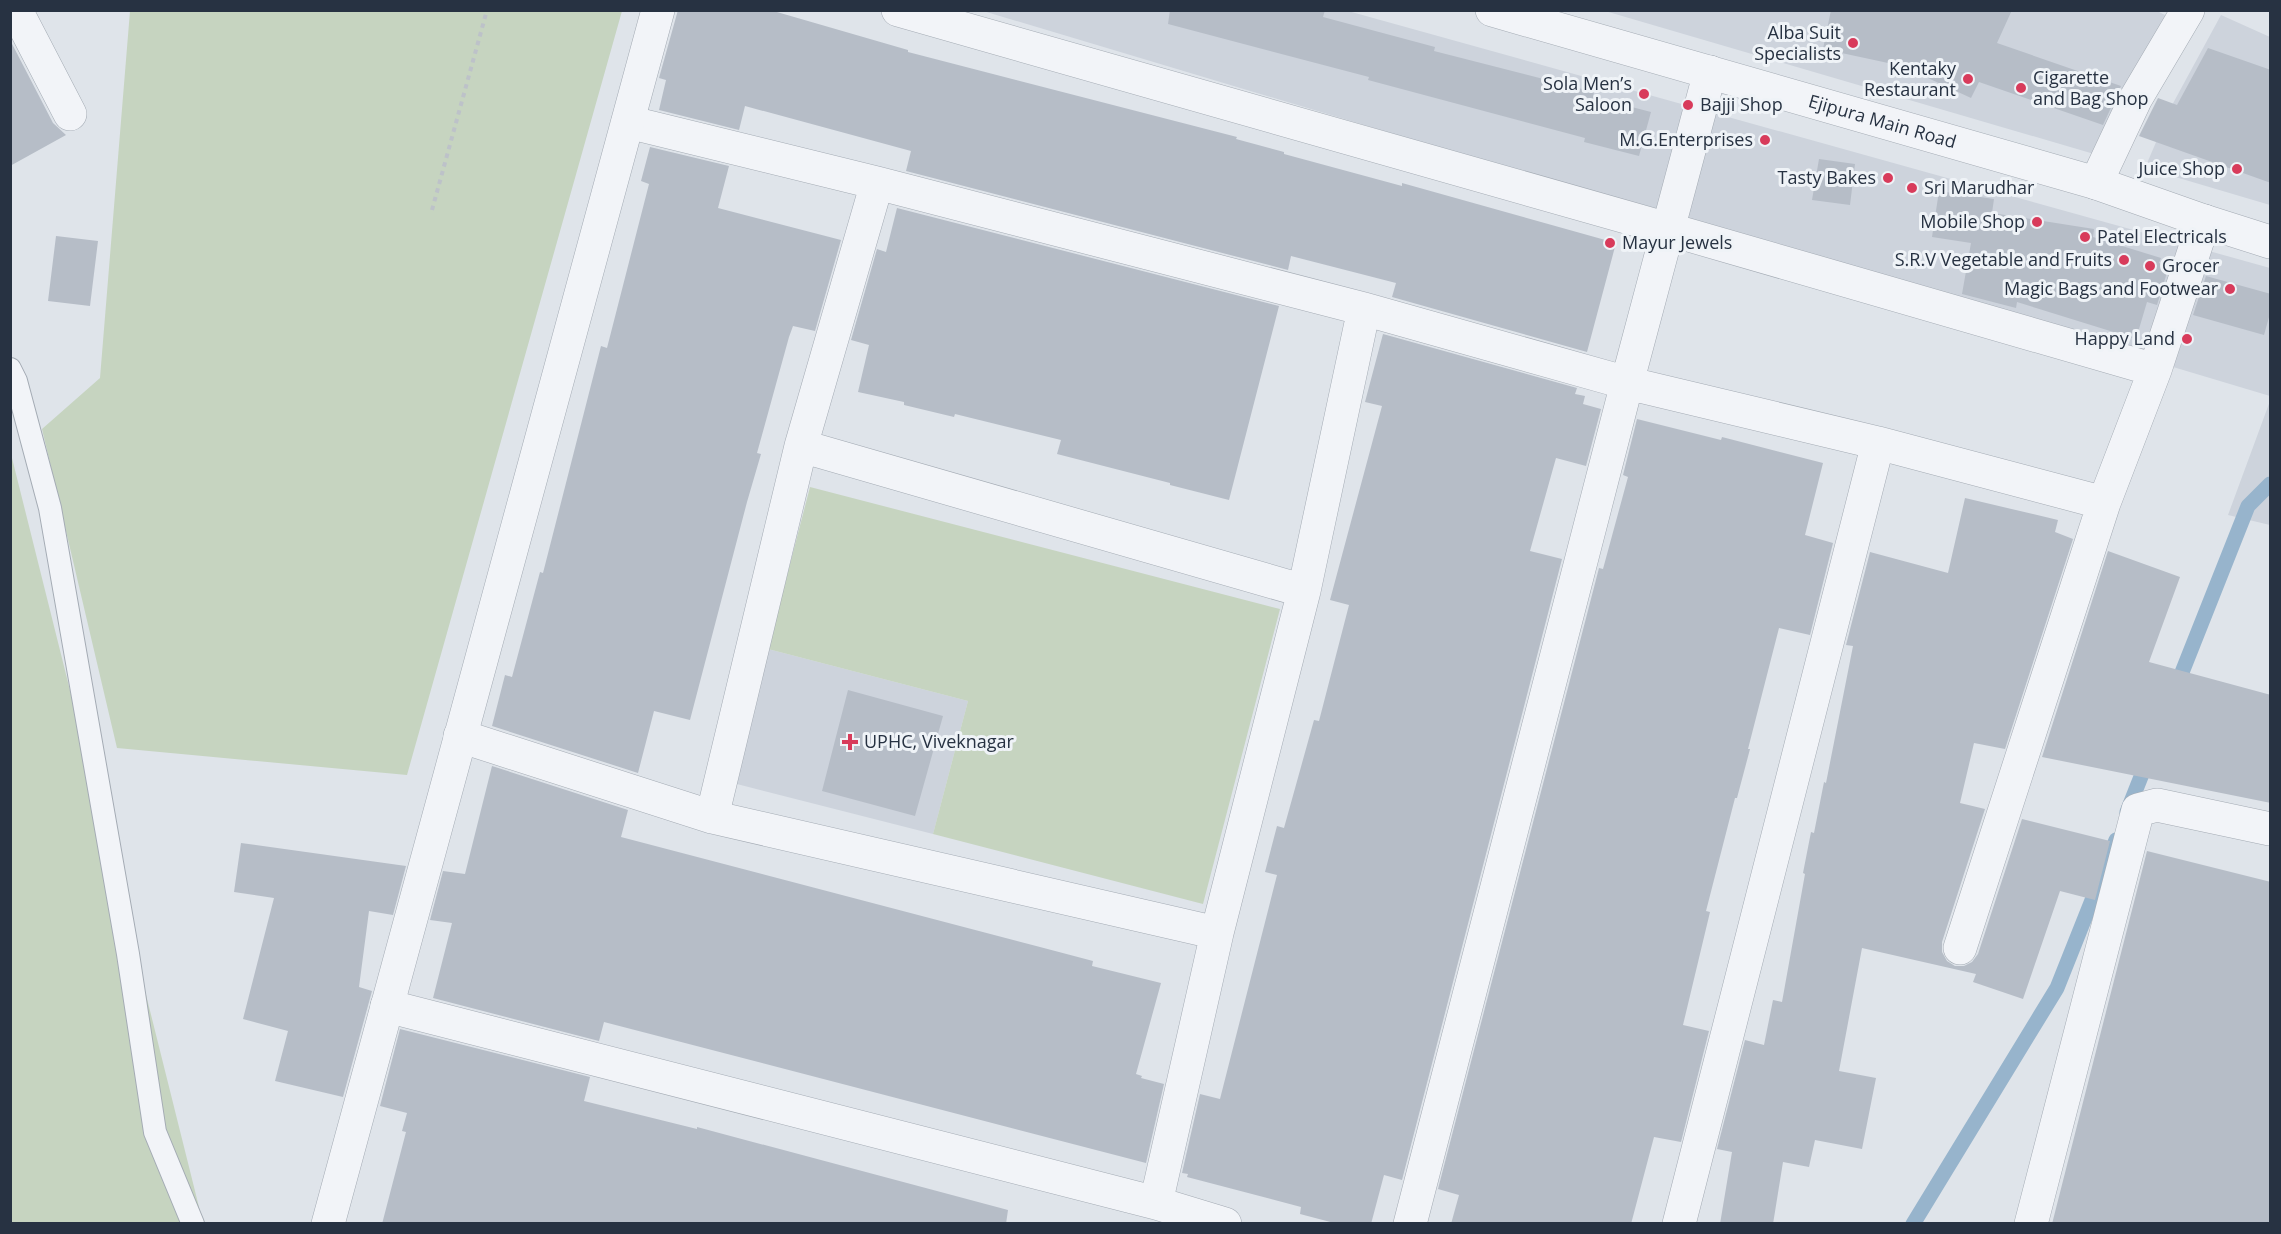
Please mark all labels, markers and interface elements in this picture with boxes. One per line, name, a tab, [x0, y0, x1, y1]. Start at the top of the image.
place label: Alba Suit Specialists	[1754, 20, 1841, 65]
marker: Alba Suit Specialists	[1846, 36, 1860, 50]
place label: Kentaky Restaurant	[1864, 56, 1957, 101]
place label: Cigarette and Bag Shop	[2033, 65, 2149, 110]
place label: Sola Men’s Saloon	[1543, 71, 1632, 116]
marker: Kentaky Restaurant	[1961, 72, 1975, 86]
marker: Cigarette and Bag Shop	[2014, 81, 2028, 95]
marker: Sola Men’s Saloon	[1637, 87, 1651, 101]
street label: Ejipura Main Road	[1806, 88, 1959, 153]
place label: Bajji Shop	[1700, 92, 1783, 116]
marker: Bajji Shop	[1681, 98, 1695, 112]
place label: M.G.Enterprises	[1619, 127, 1753, 151]
marker: M.G.Enterprises	[1758, 133, 1772, 147]
place label: Juice Shop	[2136, 156, 2225, 180]
marker: Juice Shop	[2230, 162, 2244, 176]
place label: Tasty Bakes	[1778, 165, 1876, 189]
marker: Tasty Bakes	[1881, 171, 1895, 185]
place label: Sri Marudhar	[1924, 175, 2035, 199]
marker: Sri Marudhar	[1905, 181, 1919, 195]
place label: Mobile Shop	[1920, 209, 2025, 233]
marker: Mobile Shop	[2030, 215, 2044, 229]
place label: Patel Electricals	[2097, 224, 2227, 248]
place label: Mayur Jewels	[1622, 230, 1732, 254]
marker: Patel Electricals	[2078, 230, 2092, 244]
marker: Mayur Jewels	[1603, 236, 1617, 250]
place label: S.R.V Vegetable and Fruits	[1895, 247, 2112, 271]
marker: S.R.V Vegetable and Fruits	[2117, 253, 2131, 267]
place label: Grocer	[2162, 253, 2220, 277]
marker: Grocer	[2143, 259, 2157, 273]
place label: Magic Bags and Footwear	[2004, 276, 2219, 300]
marker: Magic Bags and Footwear	[2223, 282, 2237, 296]
place label: Happy Land	[2075, 326, 2175, 350]
marker: Happy Land	[2180, 332, 2194, 346]
place label: UPHC, Viveknagar	[864, 729, 1015, 753]
marker: UPHC, Viveknagar	[841, 733, 859, 751]

